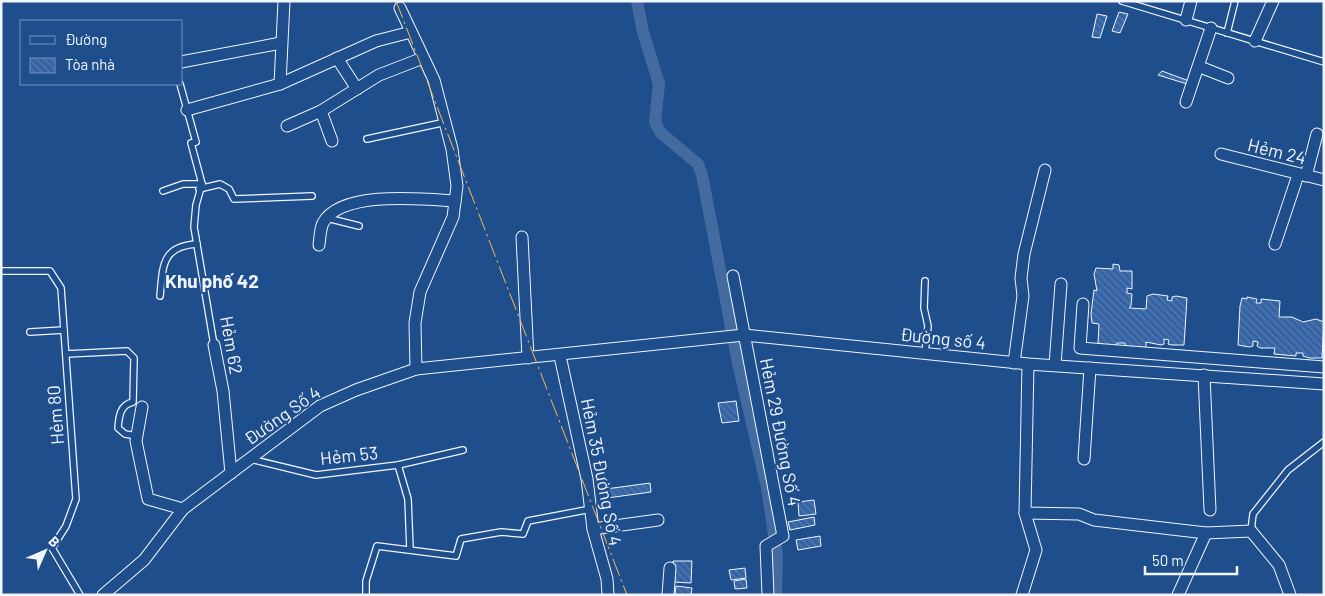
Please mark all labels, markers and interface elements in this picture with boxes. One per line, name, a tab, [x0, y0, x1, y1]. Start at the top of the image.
legend	[20, 20, 182, 85]
text: Đường	[65, 30, 107, 48]
text: Tòa nhà	[65, 55, 115, 73]
street label: Hẻm 24	[1246, 133, 1308, 169]
district label: Khu phố 42	[165, 269, 259, 292]
street label: Hẻm 62	[216, 314, 248, 376]
street label: Đường số 4	[899, 323, 987, 353]
street label: Hẻm 29 Đường Số 4	[756, 356, 806, 508]
street label: Đường Số 4	[240, 381, 324, 449]
street label: Hẻm 80	[42, 385, 68, 445]
street label: Hẻm 35 Đường Số 4	[577, 396, 627, 548]
street label: Hẻm 53	[319, 441, 379, 469]
north arrow	[20, 526, 70, 576]
text: B	[45, 532, 64, 551]
scale bar	[1145, 544, 1238, 576]
text: 50 m	[1152, 551, 1184, 569]

